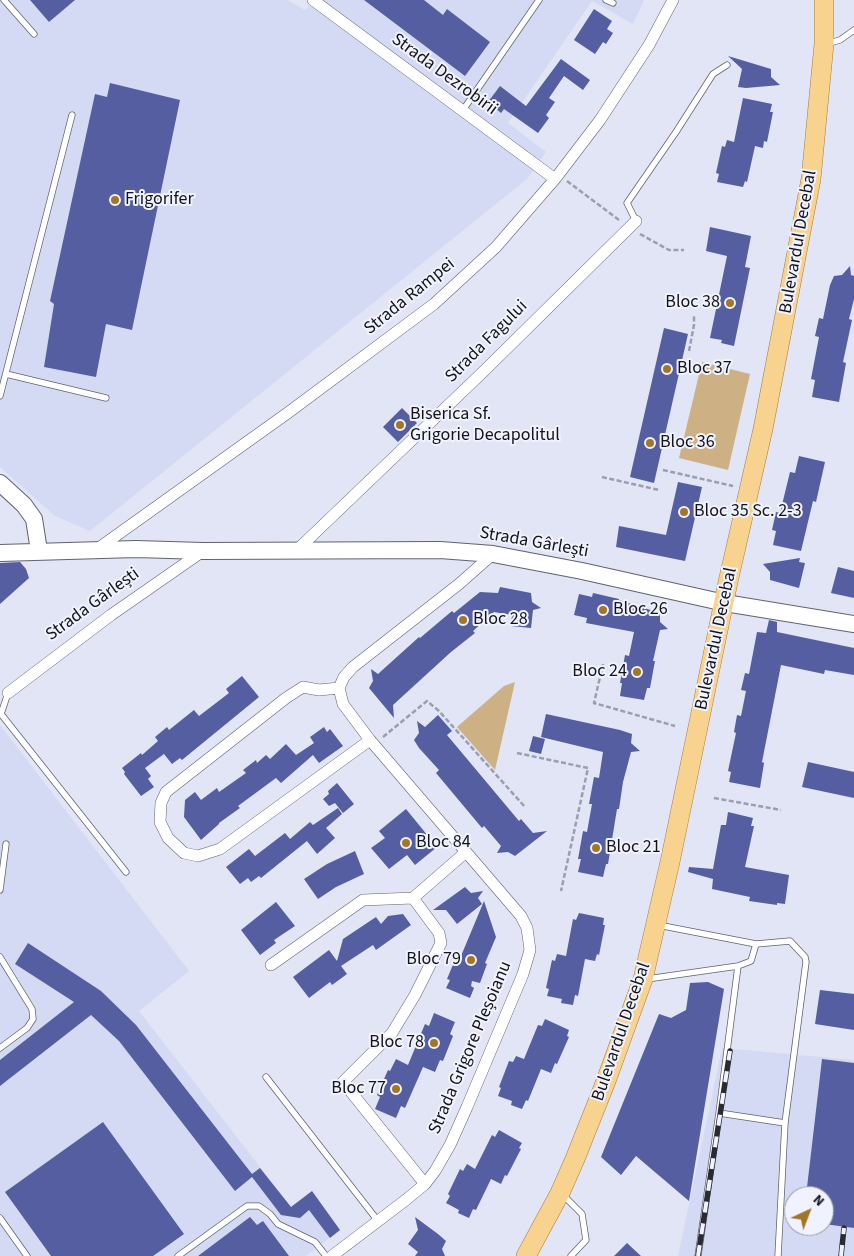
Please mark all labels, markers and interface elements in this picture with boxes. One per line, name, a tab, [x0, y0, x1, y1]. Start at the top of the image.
street label: Strada Dezrobirii	[387, 29, 501, 121]
street label: Bulevardul Decebal	[776, 169, 822, 315]
place label: Frigorifer	[125, 189, 194, 211]
marker: Frigorifer	[109, 194, 121, 206]
street label: Strada Rampei	[360, 254, 460, 340]
place label: Bloc 38	[665, 292, 720, 314]
street label: Strada Fagului	[441, 296, 533, 388]
marker: Bloc 38	[724, 297, 736, 309]
place label: Bloc 37	[677, 358, 732, 380]
marker: Bloc 37	[661, 363, 673, 375]
place label: Biserica Sf. Grigorie Decapolitul	[410, 404, 560, 446]
marker: Biserica Sf. Grigorie Decapolitul	[394, 419, 406, 431]
place label: Bloc 36	[660, 432, 715, 454]
marker: Bloc 36	[644, 437, 656, 449]
place label: Bloc 35 Sc. 2-3	[694, 501, 802, 523]
marker: Bloc 35 Sc. 2-3	[678, 506, 690, 518]
street label: Strada Gârlești	[478, 523, 590, 563]
street label: Strada Gârlești	[42, 564, 144, 646]
street label: Bulevardul Decebal	[691, 566, 743, 712]
place label: Bloc 26	[613, 599, 668, 621]
marker: Bloc 26	[597, 604, 609, 616]
place label: Bloc 28	[473, 609, 528, 631]
marker: Bloc 28	[457, 614, 469, 626]
place label: Bloc 24	[572, 661, 627, 683]
marker: Bloc 24	[631, 666, 643, 678]
place label: Bloc 84	[416, 832, 471, 854]
marker: Bloc 84	[400, 837, 412, 849]
place label: Bloc 21	[606, 837, 661, 859]
marker: Bloc 21	[590, 842, 602, 854]
place label: Bloc 79	[406, 949, 461, 971]
marker: Bloc 79	[465, 954, 477, 966]
street label: Strada Grigore Pleșoianu	[425, 958, 517, 1138]
street label: Bulevardul Decebal	[588, 960, 656, 1104]
place label: Bloc 78	[369, 1032, 424, 1054]
marker: Bloc 78	[428, 1037, 440, 1049]
place label: Bloc 77	[331, 1078, 386, 1100]
marker: Bloc 77	[390, 1083, 402, 1095]
north arrow	[784, 1186, 834, 1236]
text: N	[808, 1190, 829, 1211]

